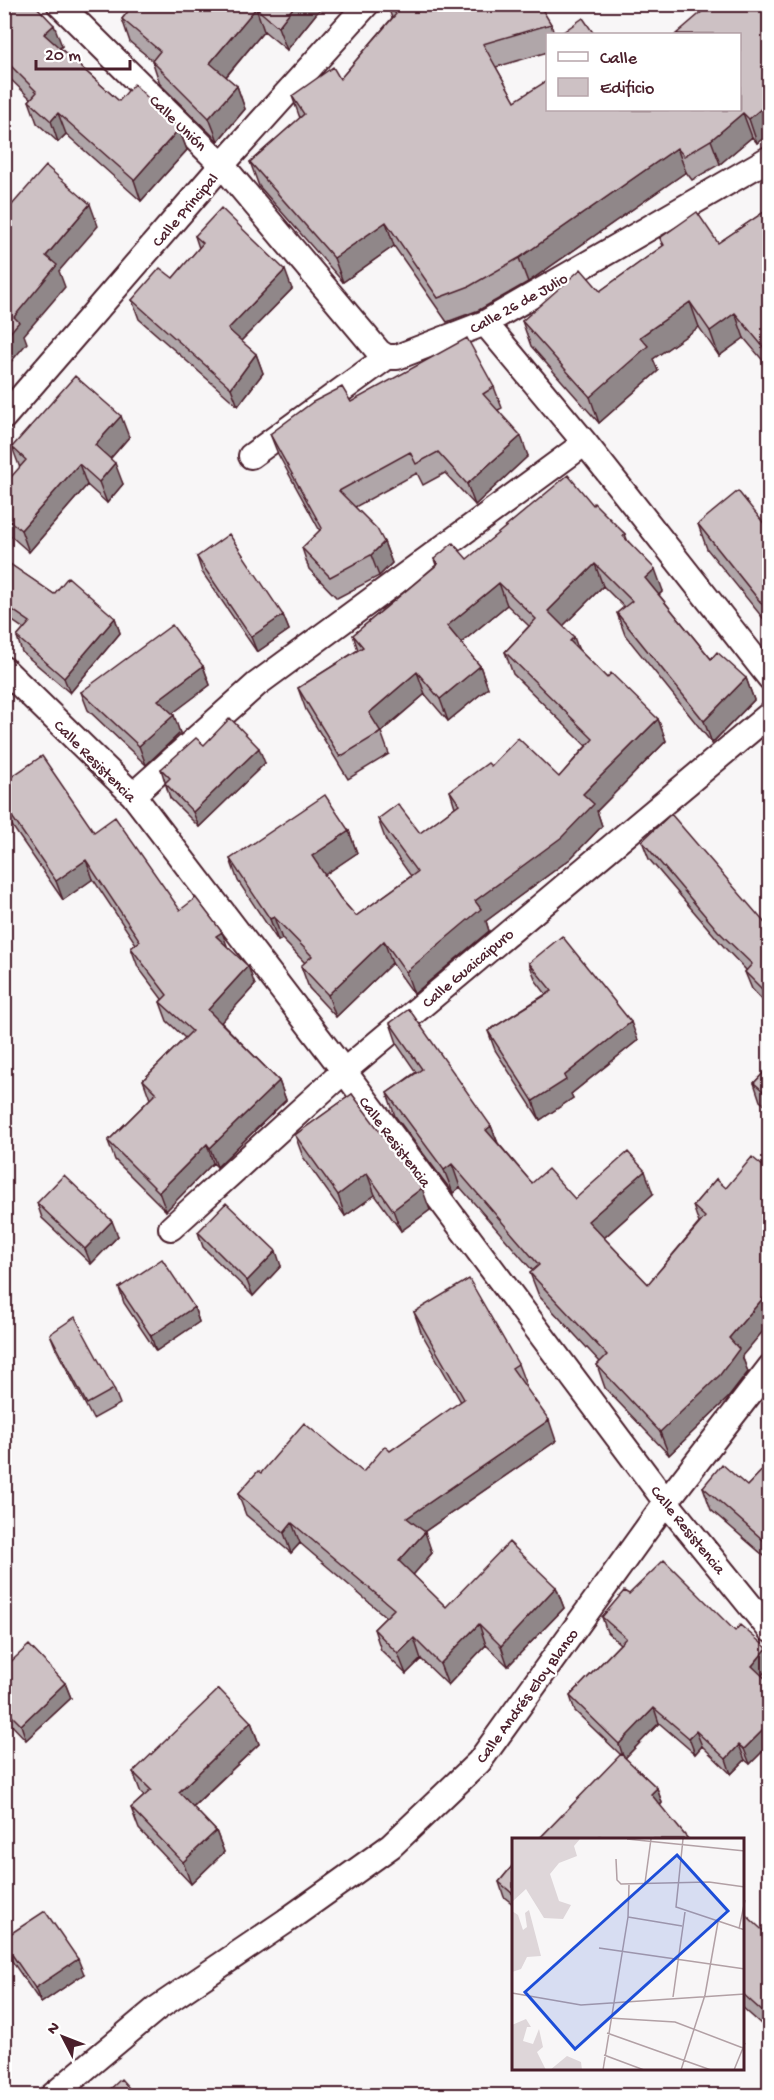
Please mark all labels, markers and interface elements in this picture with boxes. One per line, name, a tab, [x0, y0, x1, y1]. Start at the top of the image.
scale bar	[36, 33, 130, 71]
legend	[546, 33, 741, 111]
text: 20 m	[45, 46, 81, 67]
text: Calle	[600, 49, 638, 70]
text: Edificio	[600, 79, 654, 100]
street label: Calle Unión	[144, 92, 210, 157]
street label: Calle Principal	[149, 171, 224, 252]
street label: Calle 26 de Julio	[467, 270, 572, 340]
street label: Calle Resistencia	[48, 717, 139, 808]
street label: Calle Guaicaipuro	[420, 926, 519, 1014]
street label: Calle Resistencia	[353, 1094, 434, 1193]
street label: Calle Resistencia	[645, 1483, 729, 1580]
street label: Calle Andrés Eloy Blanco	[474, 1626, 584, 1768]
inset map	[512, 1838, 744, 2070]
north arrow	[33, 2007, 93, 2067]
text: N	[44, 2019, 65, 2040]

